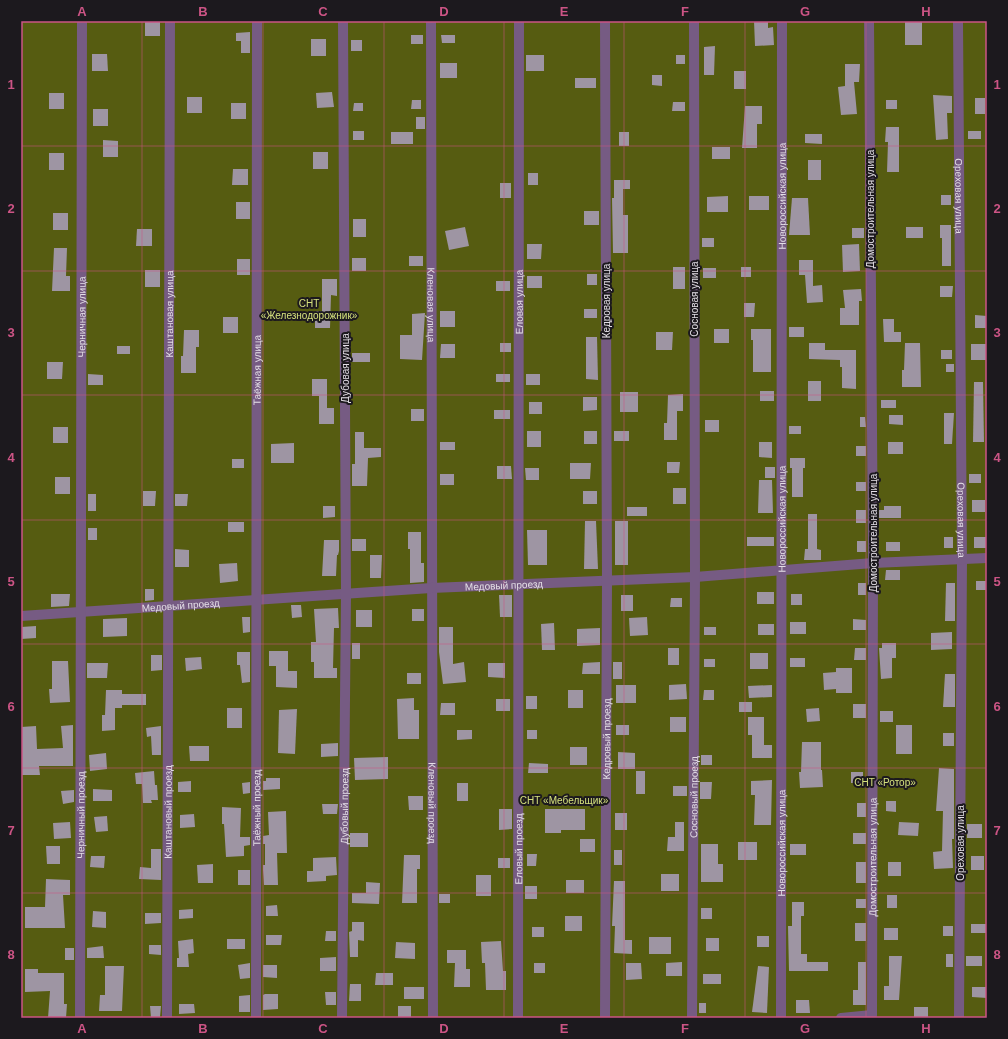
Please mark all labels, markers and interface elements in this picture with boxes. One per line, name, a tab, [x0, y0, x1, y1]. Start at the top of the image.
text: A	[77, 4, 87, 19]
text: B	[198, 4, 208, 19]
text: C	[318, 4, 328, 19]
text: D	[439, 4, 449, 19]
text: E	[560, 4, 569, 19]
text: F	[681, 4, 689, 19]
text: G	[800, 4, 810, 19]
text: H	[921, 4, 931, 19]
text: 1	[7, 77, 15, 92]
text: 1	[993, 77, 1001, 92]
street label: Новороссийская улица	[776, 142, 787, 249]
street label: Домостроительная улица	[865, 149, 876, 268]
street label: Ореховая улица	[954, 158, 965, 234]
text: 2	[7, 201, 15, 216]
text: 2	[993, 201, 1001, 216]
street label: Сосновая улица	[689, 261, 700, 337]
street label: Кедровая улица	[601, 263, 612, 338]
street label: Кленовая улица	[426, 268, 437, 343]
street label: Еловая улица	[513, 269, 524, 334]
street label: Каштановая улица	[163, 270, 175, 358]
street label: Черничная улица	[76, 276, 87, 357]
park label: СНТ «Железнодорожник»	[261, 298, 358, 321]
text: 3	[7, 325, 15, 340]
text: 3	[993, 325, 1001, 340]
street label: Дубовая улица	[340, 333, 351, 403]
street label: Таёжная улица	[251, 334, 262, 405]
text: 4	[7, 450, 15, 465]
text: 4	[993, 450, 1001, 465]
street label: Новороссийская улица	[776, 465, 787, 572]
street label: Домостроительная улица	[868, 473, 879, 592]
street label: Ореховая улица	[956, 482, 967, 558]
text: 5	[7, 574, 15, 589]
text: 5	[993, 574, 1001, 589]
street label: Медовый проезд	[465, 578, 543, 592]
street label: Медовый проезд	[141, 597, 220, 613]
street label: Кедровый проезд	[601, 698, 612, 780]
text: 6	[7, 699, 15, 714]
text: 6	[993, 699, 1001, 714]
street label: Сосновый проезд	[688, 756, 699, 838]
street label: Кленовый проезд	[427, 762, 438, 844]
street label: Каштановый проезд	[162, 765, 173, 859]
street label: Дубовый проезд	[338, 768, 350, 844]
street label: Таёжный проезд	[251, 769, 262, 846]
street label: Черничный проезд	[75, 771, 86, 859]
park label: СНТ «Ротор»	[854, 777, 916, 788]
street label: Новороссийская улица	[776, 789, 787, 896]
park label: СНТ «Мебельщик»	[520, 795, 609, 806]
street label: Домостроительная улица	[867, 797, 878, 917]
street label: Ореховая улица	[955, 805, 966, 881]
street label: Еловый проезд	[513, 813, 524, 885]
text: 7	[7, 823, 15, 838]
text: 7	[993, 823, 1001, 838]
text: 8	[7, 947, 15, 962]
text: 8	[993, 947, 1001, 962]
text: A	[77, 1021, 87, 1036]
text: B	[198, 1021, 208, 1036]
text: C	[318, 1021, 328, 1036]
text: D	[439, 1021, 449, 1036]
text: E	[560, 1021, 569, 1036]
text: F	[681, 1021, 689, 1036]
text: G	[800, 1021, 810, 1036]
text: H	[921, 1021, 931, 1036]

